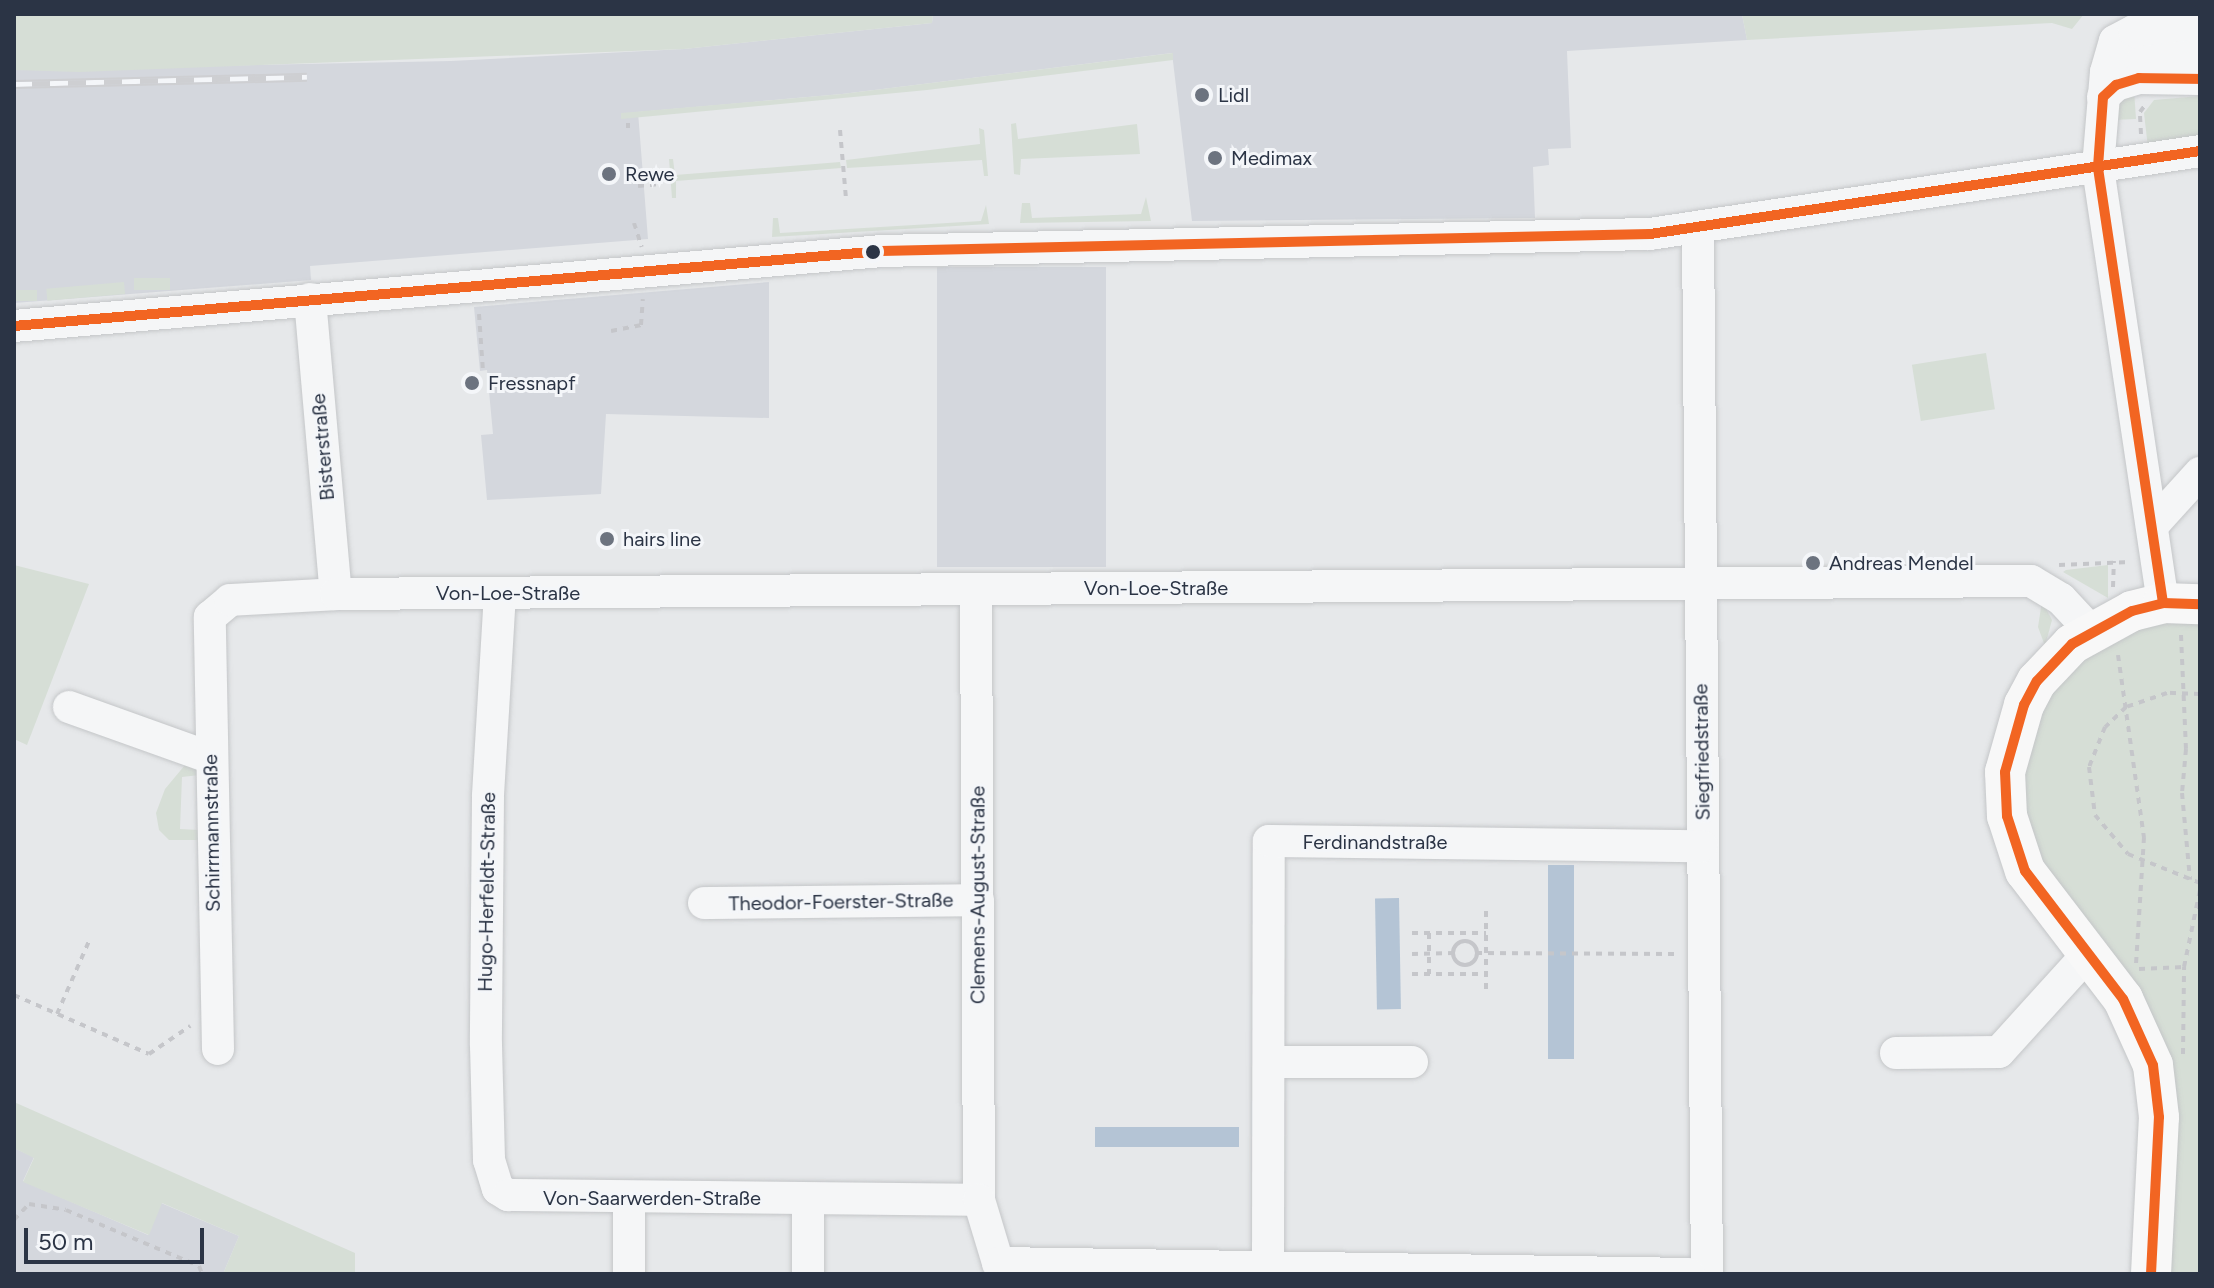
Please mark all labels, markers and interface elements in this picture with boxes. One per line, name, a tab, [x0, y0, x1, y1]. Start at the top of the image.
place label: Lidl	[1218, 83, 1249, 107]
marker: Lidl	[1193, 86, 1211, 104]
place label: Medimax	[1231, 146, 1312, 170]
marker: Medimax	[1206, 149, 1224, 167]
place label: Rewe	[625, 162, 675, 186]
marker: Rewe	[600, 165, 618, 183]
unlabelled marker	[865, 244, 881, 260]
place label: Fressnapf	[488, 371, 576, 395]
marker: Fressnapf	[463, 374, 481, 392]
street label: Bisterstraße	[306, 392, 340, 502]
place label: hairs line	[623, 527, 701, 551]
marker: hairs line	[598, 530, 616, 548]
place label: Andreas Mendel	[1829, 551, 1974, 575]
marker: Andreas Mendel	[1804, 554, 1822, 572]
street label: Von-Loe-Straße	[1084, 576, 1228, 600]
street label: Von-Loe-Straße	[436, 581, 580, 605]
street label: Siegfriedstraße	[1689, 683, 1715, 821]
street label: Schirrmannstraße	[199, 754, 225, 912]
street label: Clemens-August-Straße	[966, 786, 990, 1004]
street label: Hugo-Herfeldt-Straße	[473, 792, 501, 992]
street label: Ferdinandstraße	[1302, 830, 1448, 854]
street label: Theodor-Foerster-Straße	[728, 888, 954, 916]
street label: Von-Saarwerden-Straße	[543, 1186, 761, 1210]
scale bar	[28, 1212, 208, 1262]
text: 50 m	[38, 1227, 94, 1256]

